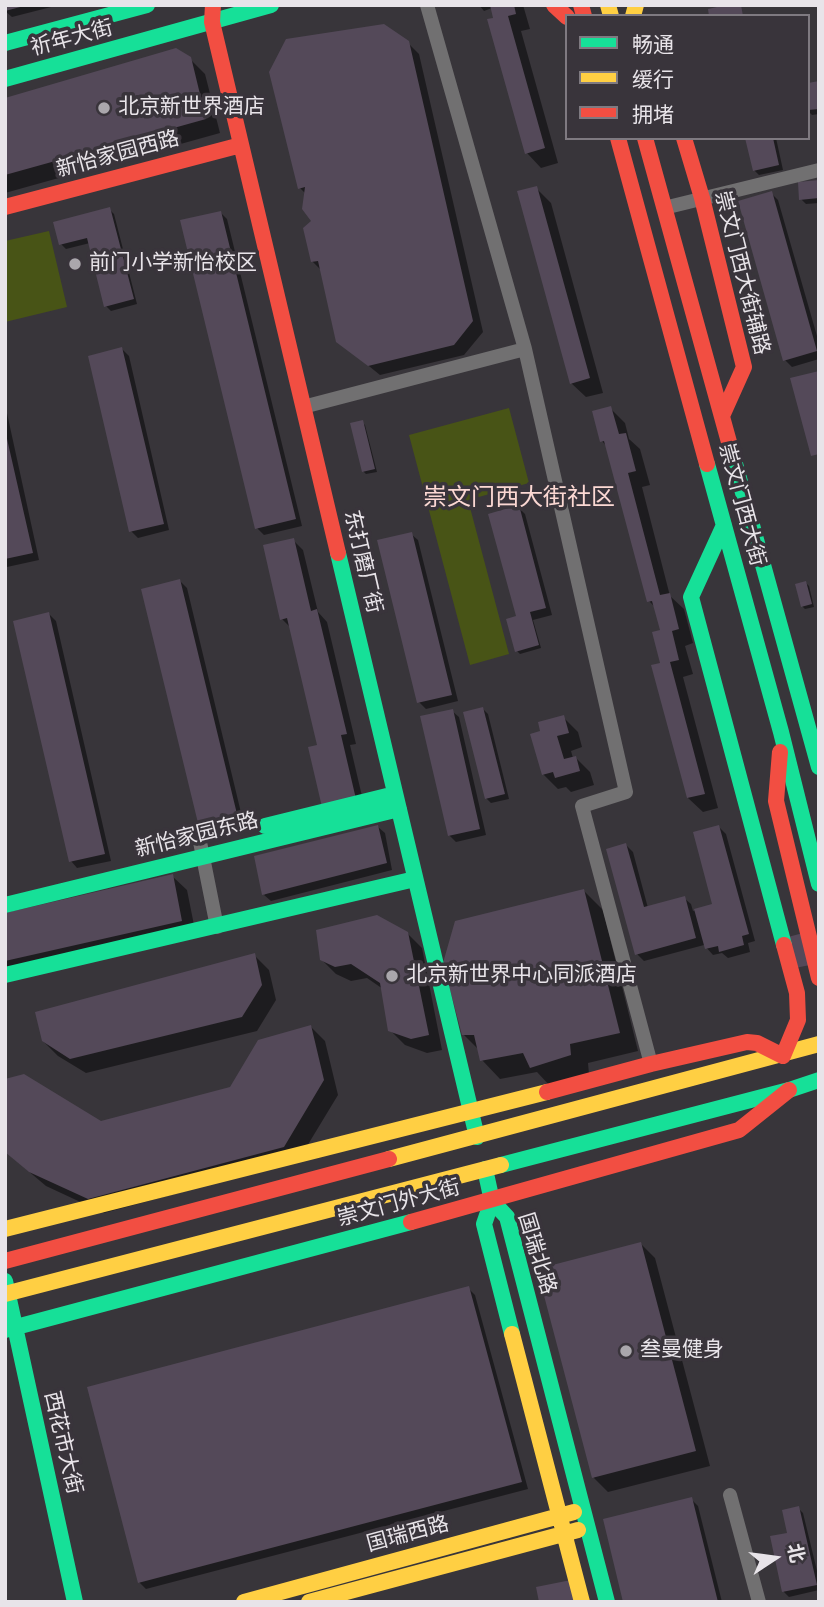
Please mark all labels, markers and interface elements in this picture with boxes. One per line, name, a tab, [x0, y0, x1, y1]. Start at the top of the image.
legend	[565, 14, 810, 140]
street label: 祈年大街	[28, 16, 116, 62]
text: 畅通	[632, 33, 674, 57]
text: 缓行	[632, 68, 674, 92]
place label: 北京新世界酒店	[118, 95, 265, 121]
marker: 北京新世界酒店	[96, 100, 112, 116]
text: 拥堵	[632, 103, 674, 127]
street label: 新怡家园西路	[54, 127, 182, 183]
street label: 崇文门西大街辅路	[708, 188, 774, 358]
place label: 前门小学新怡校区	[89, 251, 257, 277]
marker: 前门小学新怡校区	[67, 256, 83, 272]
street label: 崇文门西大街	[713, 441, 769, 569]
district label: 崇文门西大街社区	[423, 485, 615, 513]
street label: 东打磨厂街	[338, 508, 386, 616]
street label: 新怡家园东路	[133, 809, 261, 863]
place label: 北京新世界中心同派酒店	[406, 963, 637, 989]
marker: 北京新世界中心同派酒店	[384, 968, 400, 984]
street label: 崇文门外大街	[335, 1176, 463, 1232]
street label: 国瑞北路	[512, 1210, 560, 1298]
place label: 叁曼健身	[640, 1338, 724, 1364]
marker: 叁曼健身	[618, 1343, 634, 1359]
street label: 西花市大街	[38, 1389, 86, 1497]
street label: 国瑞西路	[364, 1512, 452, 1558]
north arrow	[740, 1523, 810, 1593]
text: 北	[783, 1541, 809, 1565]

